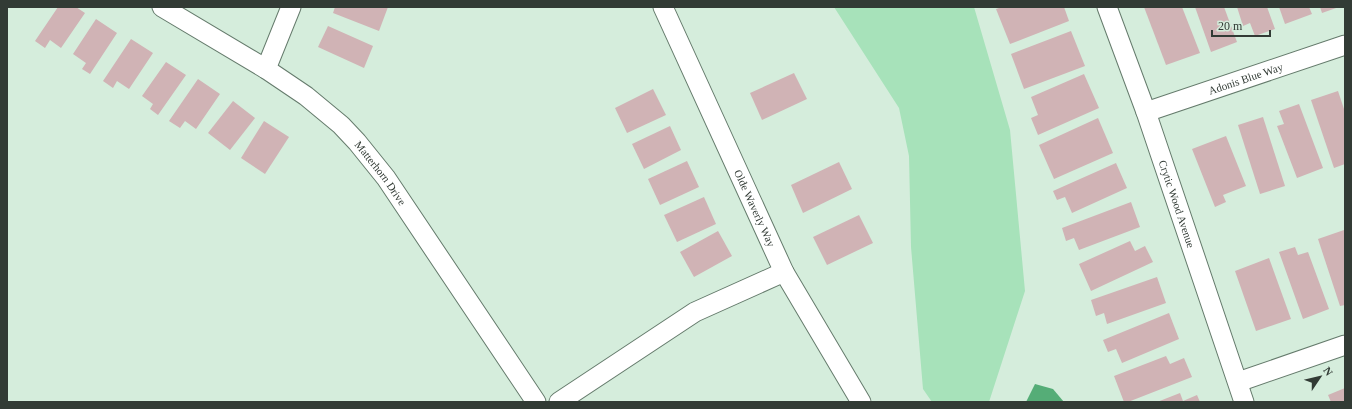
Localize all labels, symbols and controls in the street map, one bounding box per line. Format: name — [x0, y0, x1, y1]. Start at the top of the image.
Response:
scale bar — [1212, 12, 1270, 38]
text: 20 m — [1218, 19, 1243, 33]
street label: Adonis Blue Way — [1207, 60, 1285, 97]
street label: Matterhorn Drive — [352, 138, 408, 207]
street label: Crytic Wood Avenue — [1157, 159, 1197, 249]
street label: Olde Waverly Way — [732, 168, 778, 249]
north arrow — [1300, 357, 1340, 397]
text: N — [1321, 365, 1335, 378]

